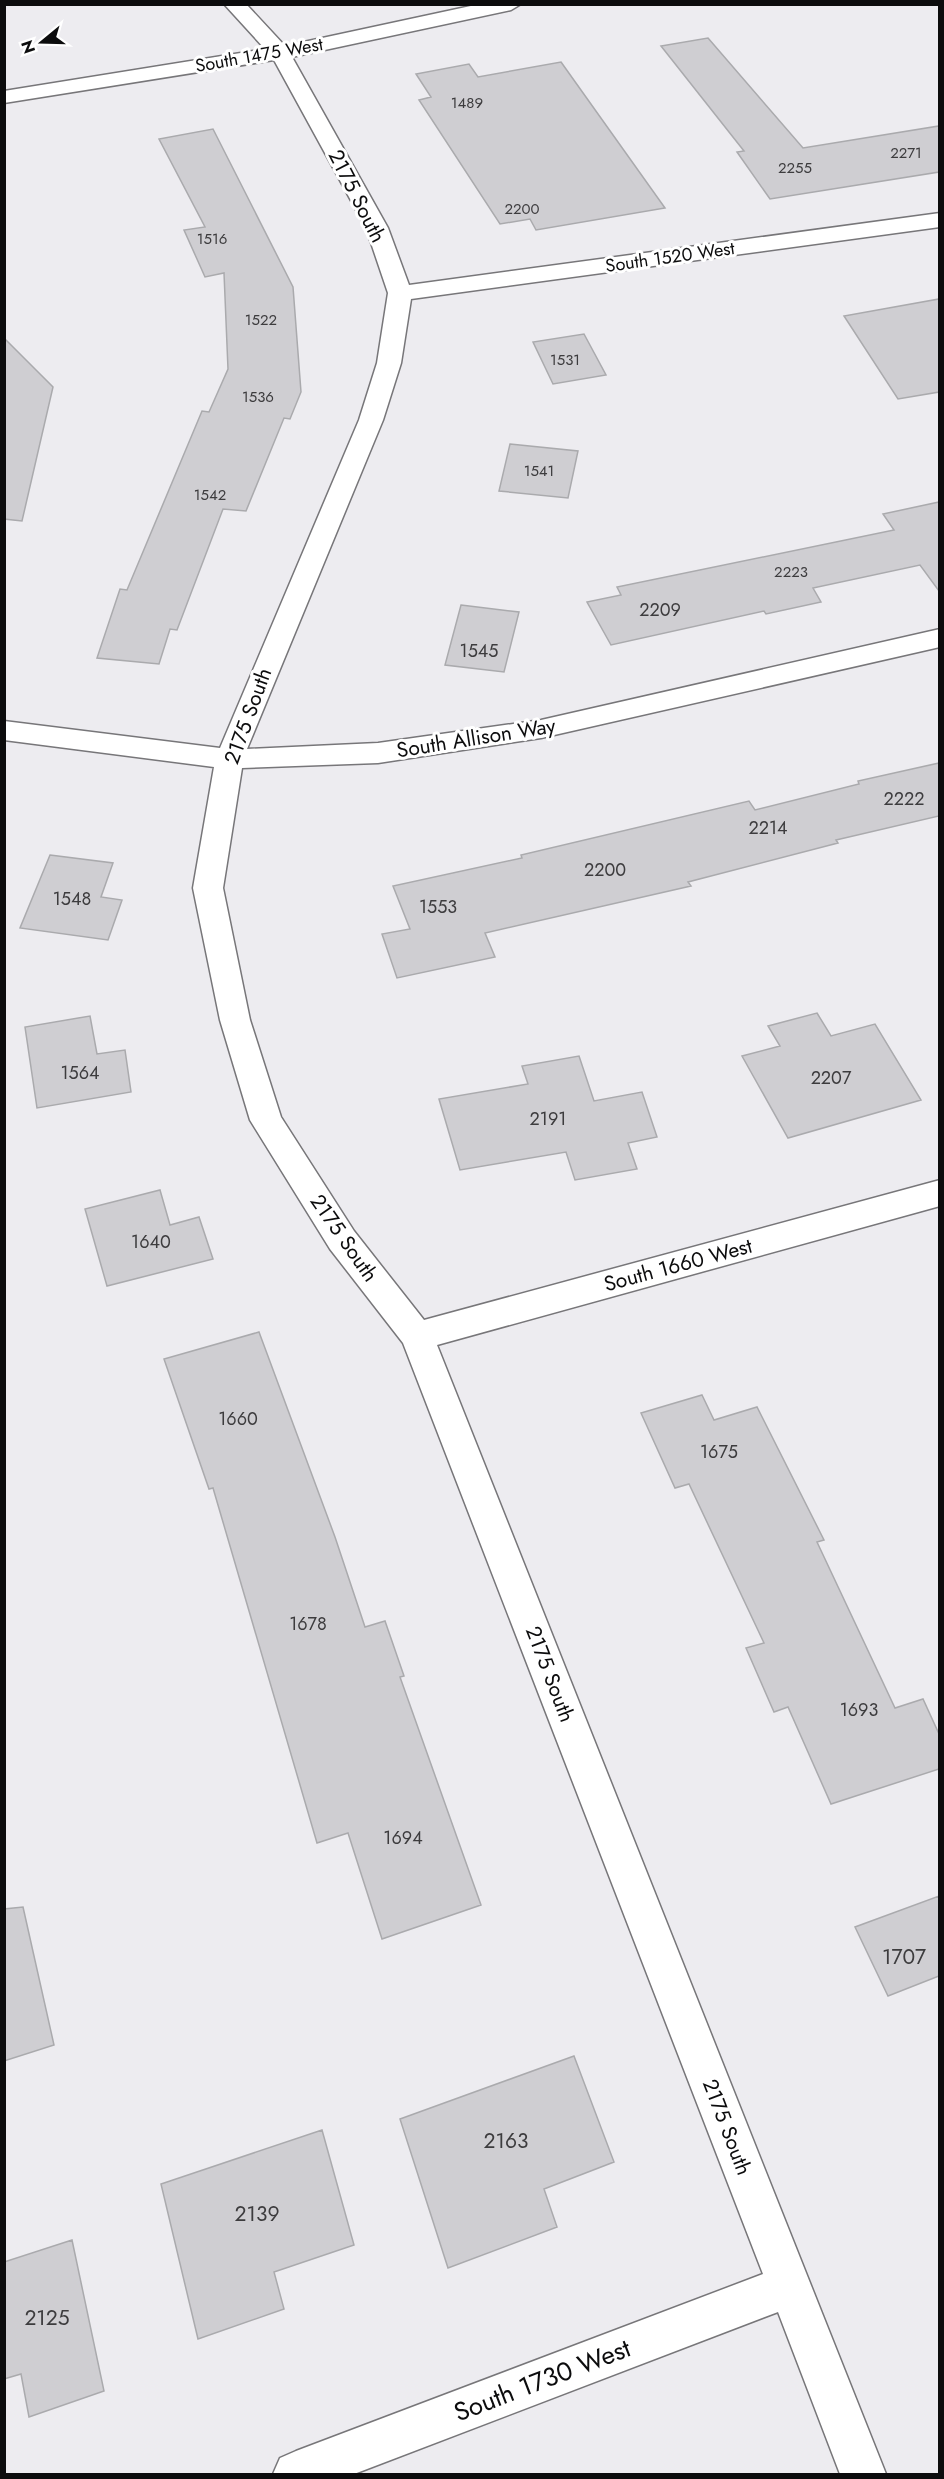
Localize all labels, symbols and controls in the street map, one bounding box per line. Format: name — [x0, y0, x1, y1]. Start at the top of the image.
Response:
north arrow — [12, 12, 72, 72]
street label: South 1475 West — [193, 31, 326, 79]
text: N — [15, 37, 41, 56]
house number: 1489 — [451, 92, 483, 114]
house number: 2271 — [890, 142, 922, 164]
street label: 2175 South — [321, 144, 393, 248]
house number: 2255 — [778, 157, 812, 179]
house number: 2200 — [504, 198, 540, 220]
house number: 1516 — [197, 228, 227, 250]
street label: South 1520 West — [604, 235, 737, 279]
house number: 1522 — [245, 309, 277, 331]
house number: 1531 — [550, 349, 580, 371]
house number: 1536 — [242, 386, 274, 408]
house number: 1541 — [524, 460, 554, 482]
house number: 1542 — [194, 484, 226, 506]
house number: 2223 — [774, 561, 808, 583]
house number: 2209 — [639, 597, 681, 623]
house number: 1545 — [460, 638, 498, 664]
street label: 2175 South — [217, 664, 279, 768]
street label: South Allison Way — [394, 711, 558, 765]
house number: 2222 — [884, 786, 924, 812]
house number: 2214 — [748, 815, 788, 841]
house number: 2200 — [584, 857, 626, 883]
house number: 1548 — [53, 886, 91, 912]
house number: 1553 — [419, 894, 457, 920]
house number: 1564 — [60, 1060, 100, 1086]
house number: 2207 — [811, 1065, 852, 1091]
house number: 2191 — [530, 1106, 566, 1132]
street label: 2175 South — [303, 1188, 385, 1288]
house number: 1640 — [131, 1229, 171, 1255]
street label: South 1660 West — [601, 1231, 755, 1299]
house number: 1660 — [218, 1406, 258, 1432]
house number: 1675 — [700, 1439, 738, 1465]
house number: 1678 — [289, 1611, 327, 1637]
street label: 2175 South — [518, 1622, 582, 1726]
house number: 1693 — [840, 1697, 878, 1723]
house number: 1694 — [383, 1825, 423, 1851]
house number: 1707 — [882, 1942, 926, 1972]
street label: 2175 South — [695, 2075, 759, 2179]
house number: 2163 — [484, 2126, 528, 2156]
house number: 2139 — [235, 2199, 279, 2229]
house number: 2125 — [24, 2303, 70, 2333]
street label: South 1730 West — [448, 2329, 637, 2431]

